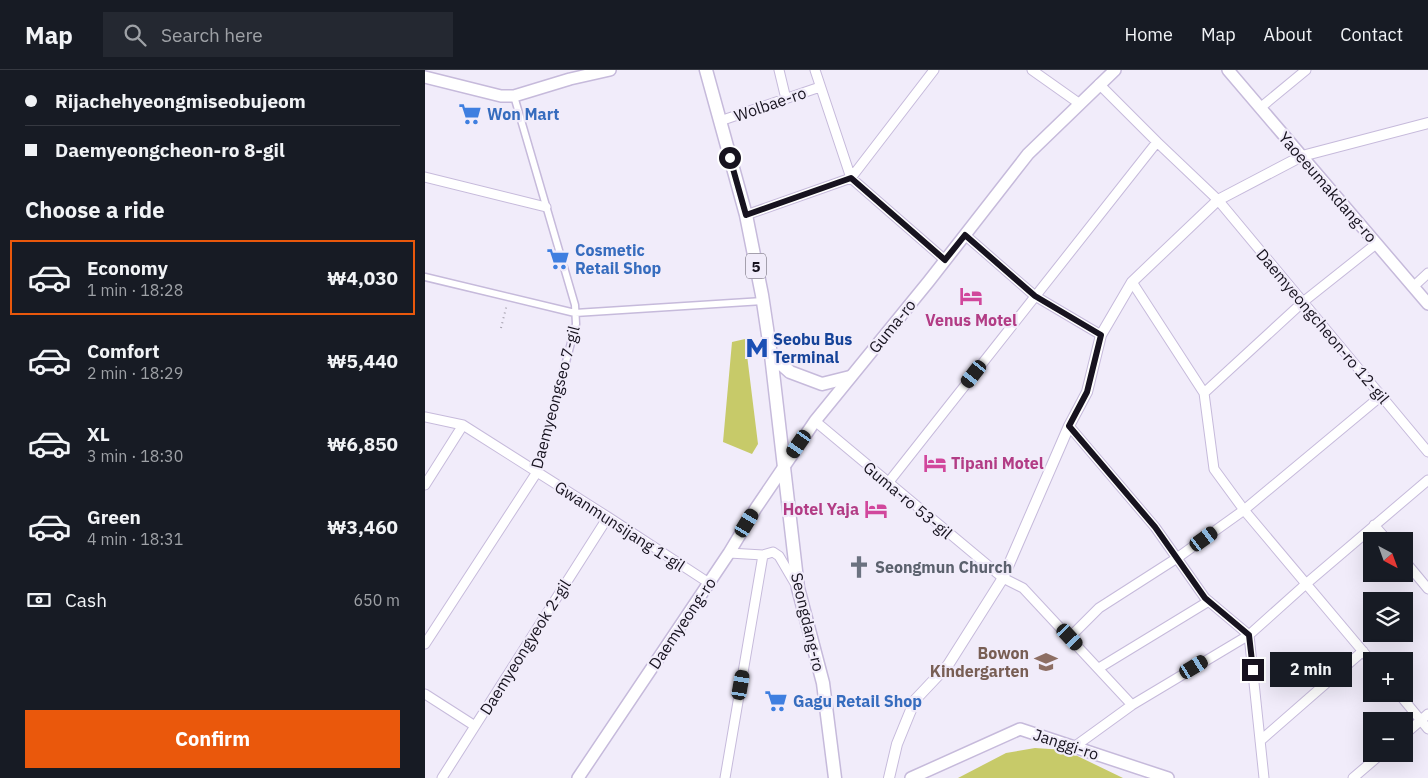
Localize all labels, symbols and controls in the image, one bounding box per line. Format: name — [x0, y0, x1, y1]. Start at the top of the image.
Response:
search box — [103, 12, 453, 57]
text: Map — [25, 19, 73, 51]
icon: search — [121, 21, 149, 49]
text: Search here — [161, 23, 263, 47]
text: Home — [1125, 23, 1173, 46]
text: Map — [1201, 23, 1236, 46]
text: About — [1264, 23, 1312, 46]
text: Contact — [1340, 23, 1403, 46]
street label: Wolbae-ro — [731, 82, 809, 126]
text: Rijachehyeongmiseobujeom — [55, 89, 306, 113]
supermarket icon: Won Mart — [457, 101, 483, 127]
place label: Won Mart — [487, 104, 559, 124]
street label: Yaoeeumakdang-ro — [1275, 128, 1382, 246]
text: Daemyeongcheon-ro 8-gil — [55, 138, 285, 162]
route start — [719, 147, 741, 169]
text: Choose a ride — [25, 195, 165, 224]
place label: Cosmetic Retail Shop — [575, 240, 662, 278]
street label: Daemyeongcheon-ro 12-gil — [1252, 244, 1394, 408]
supermarket icon: Cosmetic Retail Shop — [545, 246, 571, 272]
road number: 5 — [746, 254, 766, 278]
icon: car — [27, 255, 72, 300]
text: Economy — [87, 256, 168, 280]
text: ₩4,030 — [327, 266, 398, 290]
text: 1 min · 18:28 — [87, 280, 183, 300]
hotel icon: Venus Motel — [958, 283, 984, 309]
street label: Guma-ro — [864, 295, 920, 357]
place label: Venus Motel — [925, 310, 1017, 330]
street label: Daemyeongseo 7-gil — [526, 323, 584, 471]
place label: Seobu Bus Terminal — [773, 329, 852, 367]
metro station icon: Seobu Bus Terminal — [744, 335, 770, 361]
icon: car — [27, 338, 72, 383]
text: Comfort — [87, 339, 160, 363]
text: ₩5,440 — [327, 349, 398, 373]
car — [958, 358, 989, 390]
text: 2 min · 18:29 — [87, 363, 183, 383]
icon: car — [27, 421, 72, 466]
text: XL — [87, 422, 110, 446]
car — [784, 427, 813, 461]
text: ₩6,850 — [327, 432, 398, 456]
text: 3 min · 18:30 — [87, 446, 183, 466]
hotel icon: Tipani Motel — [922, 450, 948, 476]
place label: Tipani Motel — [951, 453, 1044, 473]
street label: Guma-ro 53-gil — [859, 457, 957, 543]
street label: Gwanmunsijang 1-gil — [551, 476, 689, 576]
hotel icon: Hotel Yaja — [863, 496, 889, 522]
place label: Hotel Yaja — [783, 499, 859, 519]
icon: car — [27, 504, 72, 549]
text: Green — [87, 505, 141, 529]
car — [732, 506, 761, 540]
text: ₩3,460 — [327, 515, 398, 539]
car — [1187, 524, 1220, 554]
text: 4 min · 18:31 — [87, 529, 183, 549]
north arrow — [1363, 532, 1413, 582]
map controls — [1363, 532, 1413, 762]
church icon: Seongmun Church — [846, 554, 872, 580]
place label: Seongmun Church — [875, 557, 1012, 577]
street label: Seongdang-ro — [787, 571, 829, 673]
street label: Daemyeong-ro — [644, 573, 720, 673]
street label: Daemyeongyeok 2-gil — [475, 576, 575, 718]
icon: cash — [25, 586, 53, 614]
text: Cash — [65, 588, 107, 612]
text: 650 m — [353, 590, 400, 610]
button: layers — [1363, 592, 1413, 642]
car — [1054, 621, 1085, 653]
place label: Bowon Kindergarten — [930, 643, 1029, 681]
school or university icon: Bowon Kindergarten — [1033, 649, 1059, 675]
callout: 2 min — [1271, 652, 1353, 688]
button: + — [1363, 652, 1413, 702]
car — [1177, 653, 1210, 681]
route end — [1242, 659, 1264, 681]
text: 2 min — [1290, 659, 1332, 679]
car — [731, 669, 750, 701]
supermarket icon: Gagu Retail Shop — [763, 688, 789, 714]
place label: Gagu Retail Shop — [793, 691, 922, 711]
button: Confirm — [25, 710, 400, 768]
button: − — [1363, 712, 1413, 762]
street label: Janggi-ro — [1031, 724, 1101, 764]

